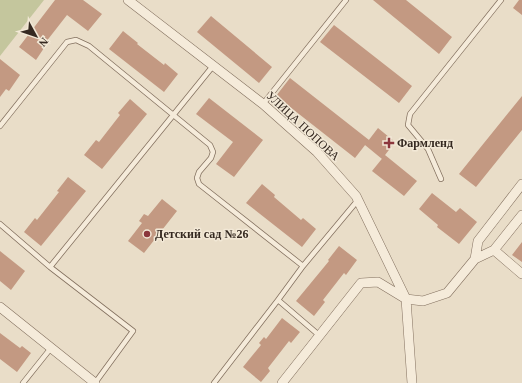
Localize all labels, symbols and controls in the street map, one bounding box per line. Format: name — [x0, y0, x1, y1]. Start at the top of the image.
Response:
north arrow — [16, 16, 56, 56]
text: N — [36, 36, 51, 49]
street label: УЛИЦА ПОПОВА — [264, 89, 343, 164]
place label: Фармленд — [397, 136, 453, 150]
marker: Фармленд — [384, 138, 394, 148]
place label: Детский сад №26 — [155, 227, 248, 241]
marker: Детский сад №26 — [142, 229, 152, 239]

